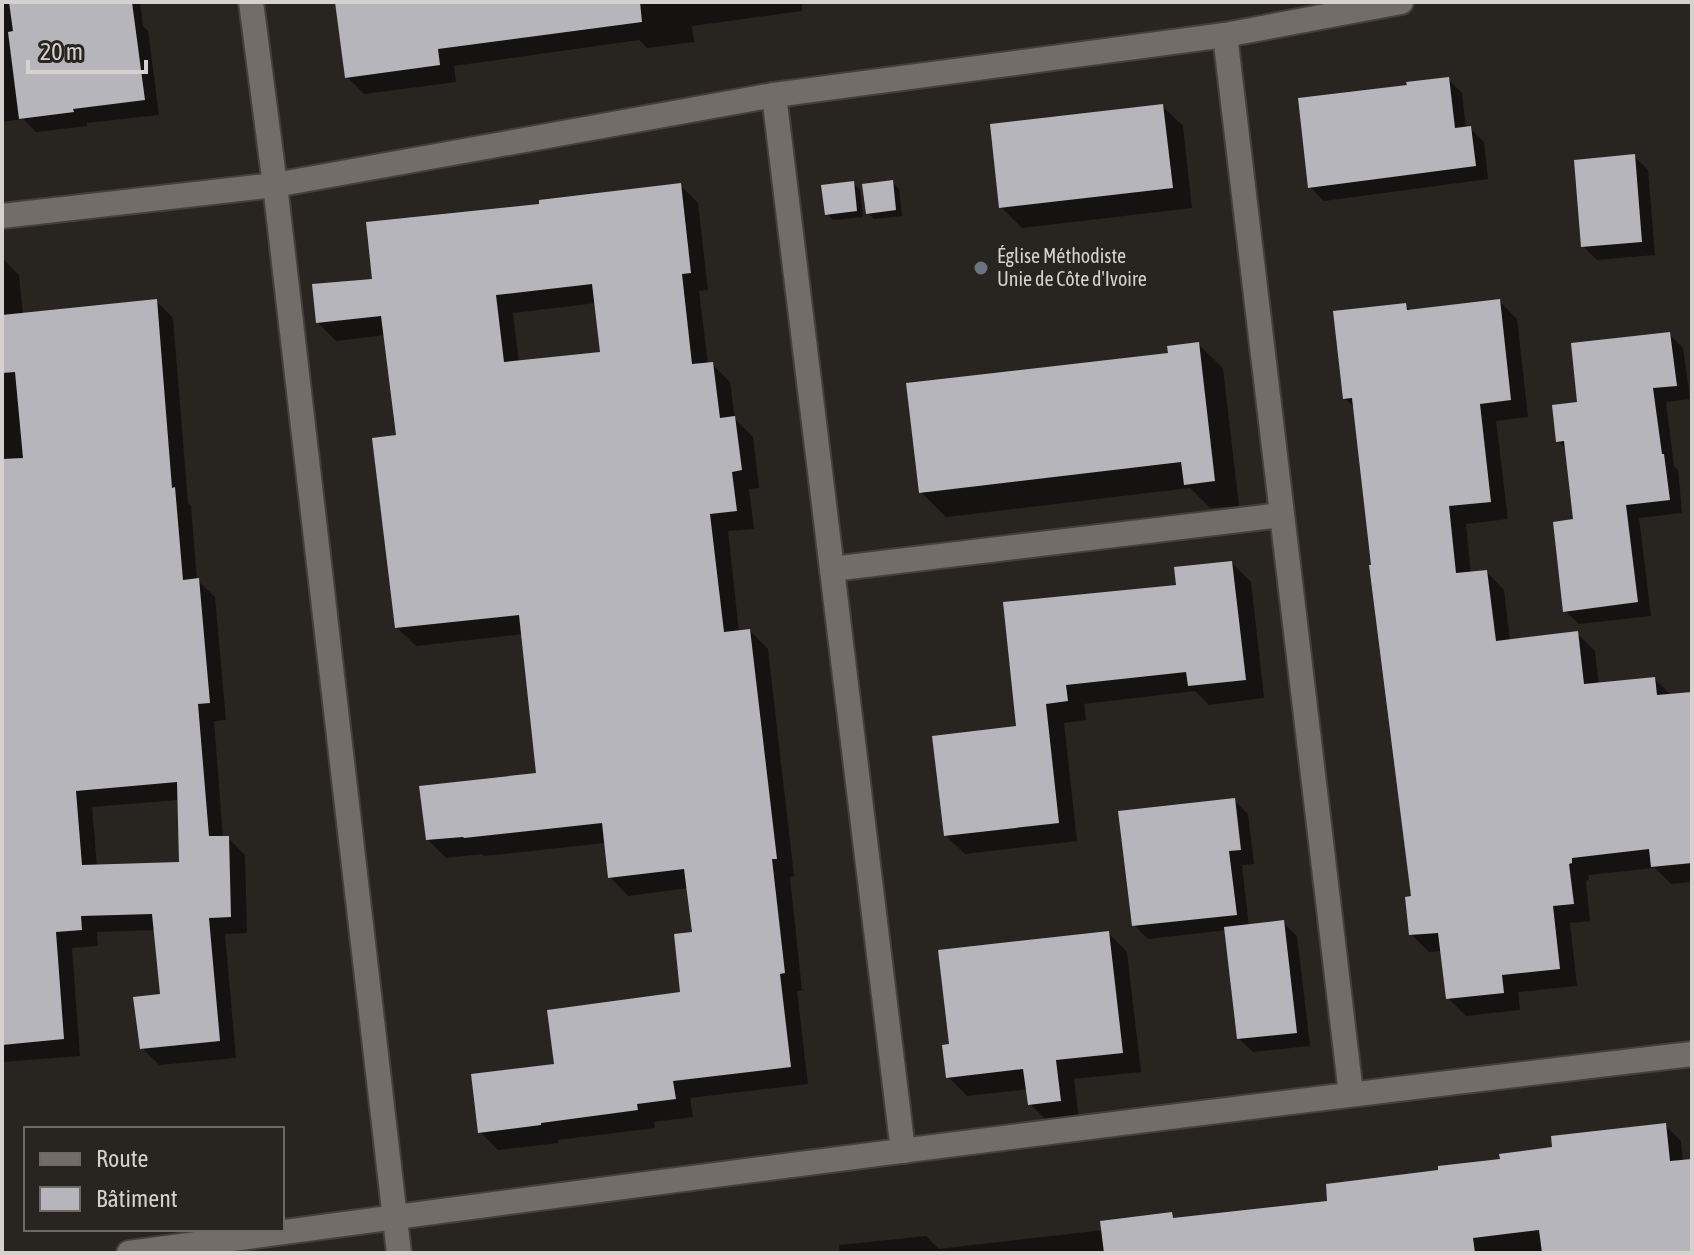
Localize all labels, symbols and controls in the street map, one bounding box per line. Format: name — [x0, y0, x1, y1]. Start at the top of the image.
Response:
scale bar — [28, 24, 146, 74]
text: 20 m — [40, 38, 83, 65]
place label: Église Méthodiste Unie de Côte d'Ivoire — [997, 244, 1147, 290]
marker: Église Méthodiste Unie de Côte d'Ivoire — [972, 259, 990, 277]
legend — [24, 1127, 284, 1231]
text: Route — [96, 1145, 148, 1172]
text: Bâtiment — [96, 1185, 178, 1212]

